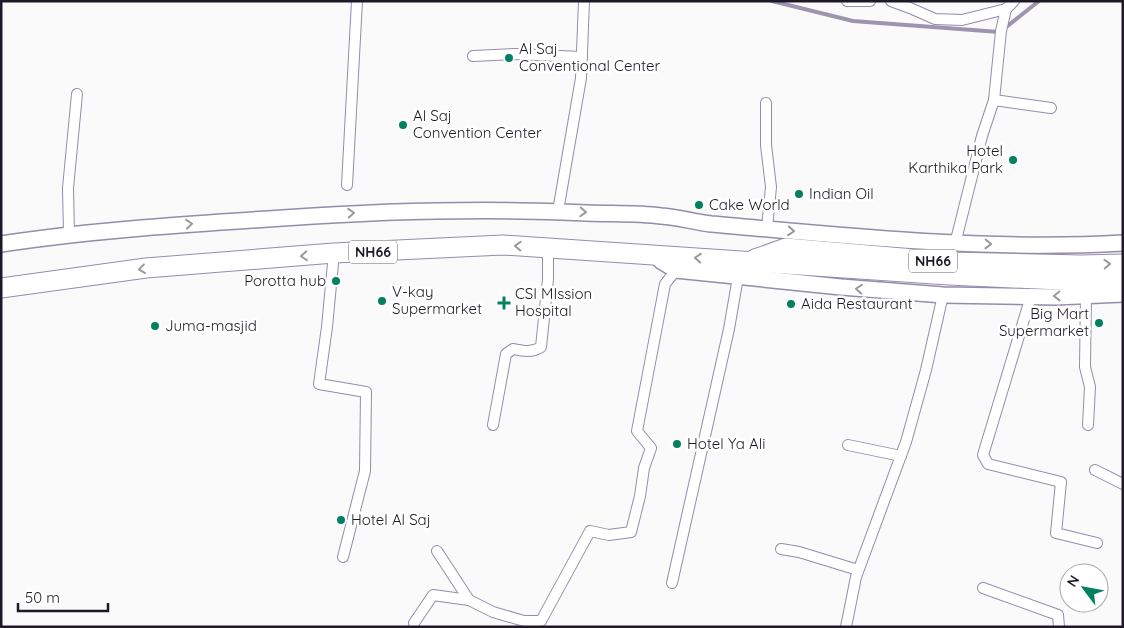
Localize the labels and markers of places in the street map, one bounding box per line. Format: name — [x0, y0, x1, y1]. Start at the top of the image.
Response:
place label: Al Saj Conventional Center — [519, 39, 661, 75]
marker: Al Saj Conventional Center — [503, 52, 515, 64]
place label: Al Saj Convention Center — [413, 106, 542, 142]
marker: Al Saj Convention Center — [397, 119, 409, 131]
place label: Hotel Karthika Park — [908, 141, 1003, 177]
marker: Hotel Karthika Park — [1007, 154, 1019, 166]
place label: Indian Oil — [809, 184, 874, 203]
marker: Indian Oil — [793, 188, 805, 200]
place label: Cake World — [709, 195, 790, 214]
marker: Cake World — [693, 199, 705, 211]
place label: Porotta hub — [244, 271, 326, 290]
marker: Porotta hub — [330, 275, 342, 287]
place label: V-kay Supermarket — [392, 282, 482, 318]
place label: CSI MIssion Hospital — [515, 284, 592, 320]
place label: Aida Restaurant — [801, 294, 913, 313]
marker: V-kay Supermarket — [376, 295, 388, 307]
marker: CSI MIssion Hospital — [497, 296, 511, 310]
marker: Aida Restaurant — [785, 298, 797, 310]
place label: Big Mart Supermarket — [999, 304, 1089, 340]
place label: Juma-masjid — [165, 316, 257, 335]
marker: Big Mart Supermarket — [1093, 317, 1105, 329]
marker: Juma-masjid — [149, 320, 161, 332]
place label: Hotel Ya Ali — [687, 434, 765, 453]
marker: Hotel Ya Ali — [671, 438, 683, 450]
place label: Hotel Al Saj — [351, 510, 431, 529]
marker: Hotel Al Saj — [335, 514, 347, 526]

